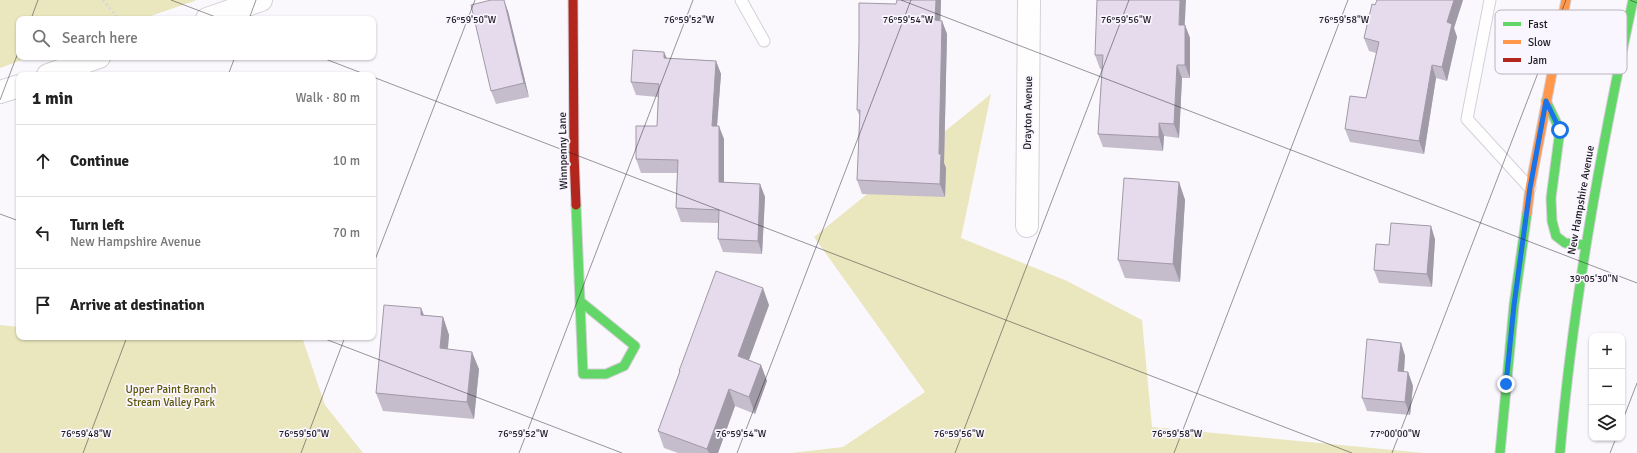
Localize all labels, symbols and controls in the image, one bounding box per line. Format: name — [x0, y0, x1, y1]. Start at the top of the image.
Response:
legend — [1495, 10, 1627, 74]
text: 76°59'50"W — [446, 14, 497, 26]
text: 76°59'52"W — [664, 14, 715, 26]
text: 76°59'54"W — [883, 14, 934, 26]
text: 76°59'56"W — [1101, 14, 1152, 26]
text: 76°59'58"W — [1319, 14, 1370, 26]
search box — [16, 16, 376, 60]
text: Fast — [1528, 18, 1548, 31]
icon: search — [30, 27, 52, 49]
text: Search here — [62, 29, 138, 47]
text: Slow — [1528, 36, 1551, 49]
text: Jam — [1528, 54, 1547, 67]
street label: Drayton Avenue — [1021, 76, 1035, 150]
text: 1 min — [32, 88, 73, 109]
text: Walk · 80 m — [296, 90, 360, 106]
street label: Winnpenny Lane — [556, 112, 570, 190]
route start — [1551, 121, 1569, 139]
street label: New Hampshire Avenue — [1565, 144, 1597, 256]
icon: ahead — [32, 150, 54, 172]
text: Continue — [70, 152, 129, 170]
text: 10 m — [333, 153, 360, 169]
text: Turn left — [70, 216, 124, 234]
icon: left — [32, 222, 54, 244]
text: 70 m — [333, 225, 360, 241]
text: New Hampshire Avenue — [70, 234, 201, 250]
text: 39°05'30"N — [1570, 273, 1618, 285]
icon: arrive — [32, 294, 54, 316]
text: Arrive at destination — [70, 296, 205, 314]
map controls — [1589, 333, 1625, 441]
button: + — [1589, 333, 1625, 369]
button: − — [1589, 369, 1625, 405]
route end — [1497, 375, 1515, 393]
park label: Upper Paint Branch Stream Valley Park — [125, 383, 217, 409]
button: layers — [1589, 405, 1625, 441]
text: 76°59'48"W — [61, 428, 112, 440]
text: 76°59'50"W — [279, 428, 330, 440]
text: 76°59'52"W — [498, 428, 549, 440]
text: 76°59'54"W — [716, 428, 767, 440]
text: 76°59'56"W — [934, 428, 985, 440]
text: 76°59'58"W — [1152, 428, 1203, 440]
text: 77°00'00"W — [1370, 428, 1421, 440]

